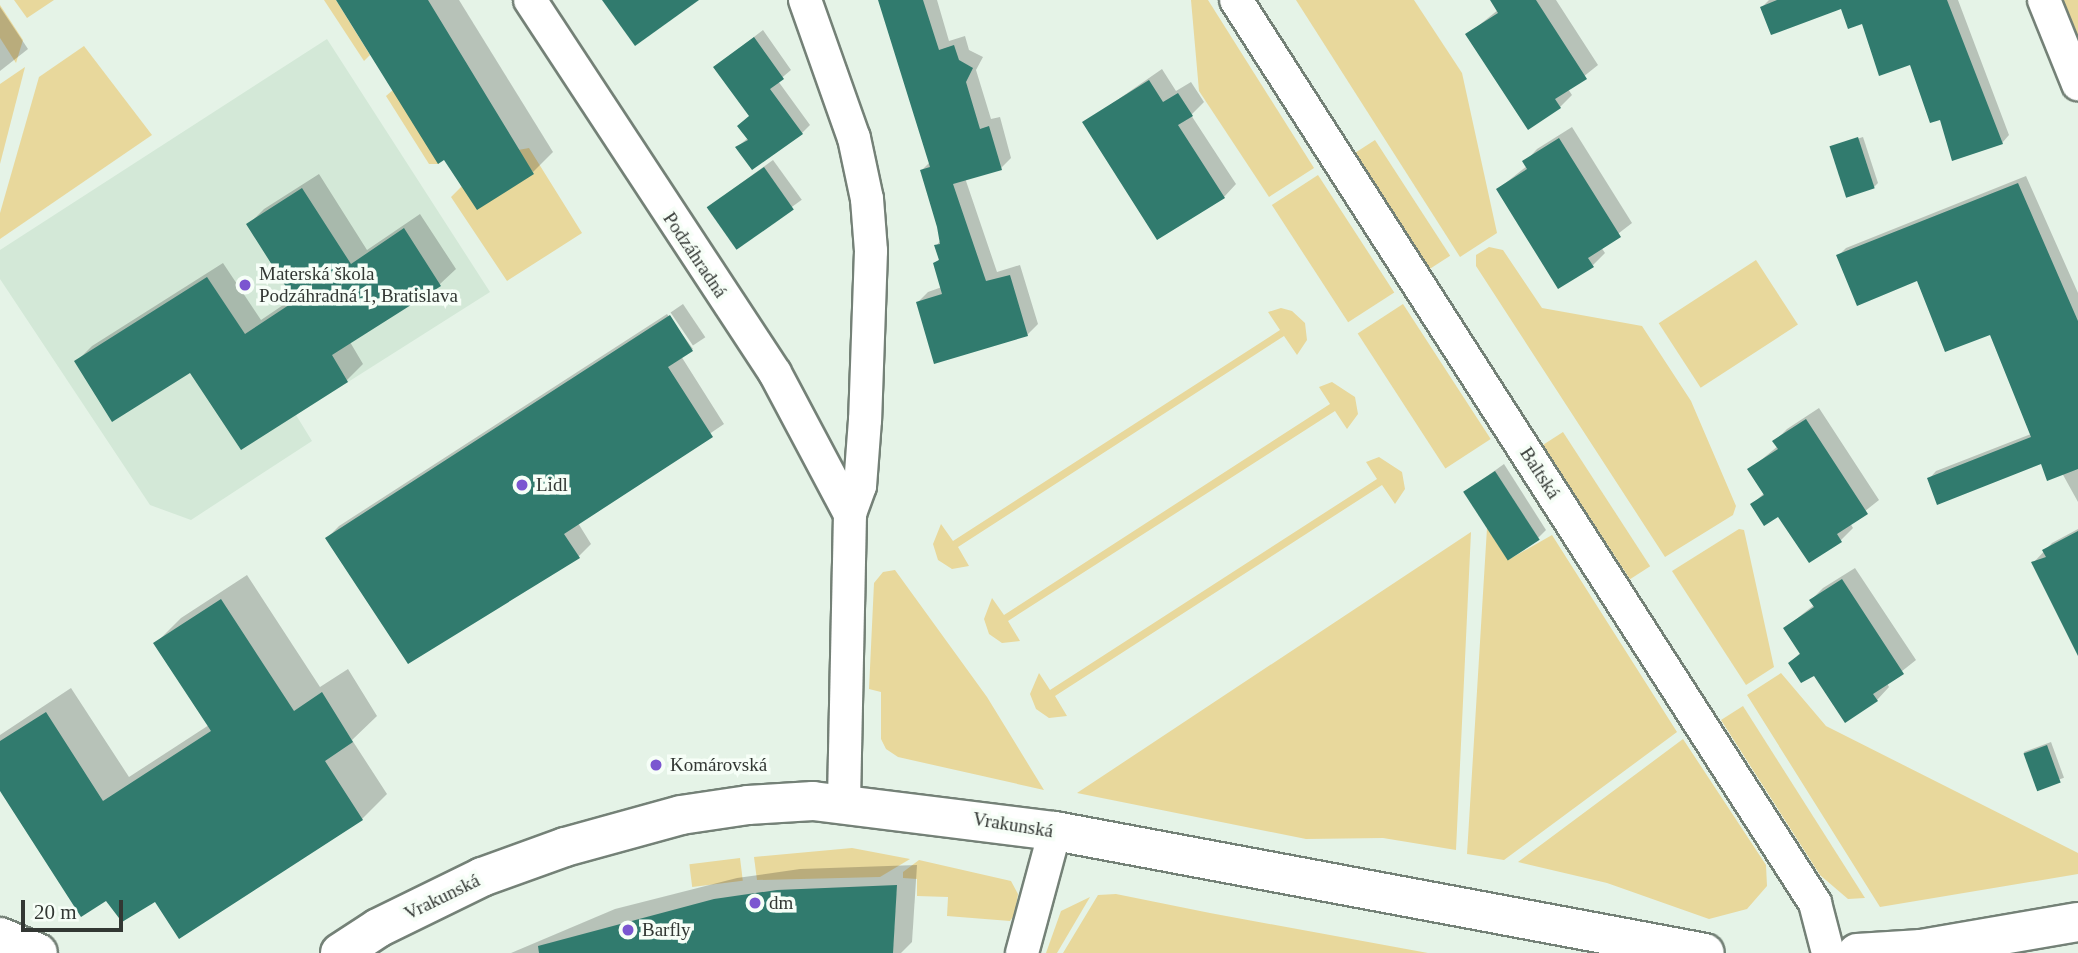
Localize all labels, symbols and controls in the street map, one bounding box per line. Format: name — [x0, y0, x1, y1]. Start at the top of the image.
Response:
street label: Podzáhradná — [658, 208, 732, 302]
place label: Materská škola Podzáhradná 1, Bratislava — [259, 263, 458, 307]
marker: Materská škola Podzáhradná 1, Bratislava — [237, 277, 253, 293]
street label: Baltská — [1515, 443, 1565, 503]
place label: Lidl — [536, 474, 568, 496]
marker: Lidl — [514, 477, 530, 493]
place label: Komárovská — [670, 754, 767, 776]
marker: Komárovská — [648, 757, 664, 773]
street label: Vrakunská — [971, 807, 1055, 843]
street label: Vrakunská — [401, 869, 483, 925]
scale bar — [24, 886, 126, 930]
place label: dm — [769, 892, 793, 914]
marker: dm — [747, 895, 763, 911]
text: 20 m — [34, 900, 77, 924]
place label: Barfly — [642, 919, 691, 941]
marker: Barfly — [620, 922, 636, 938]

